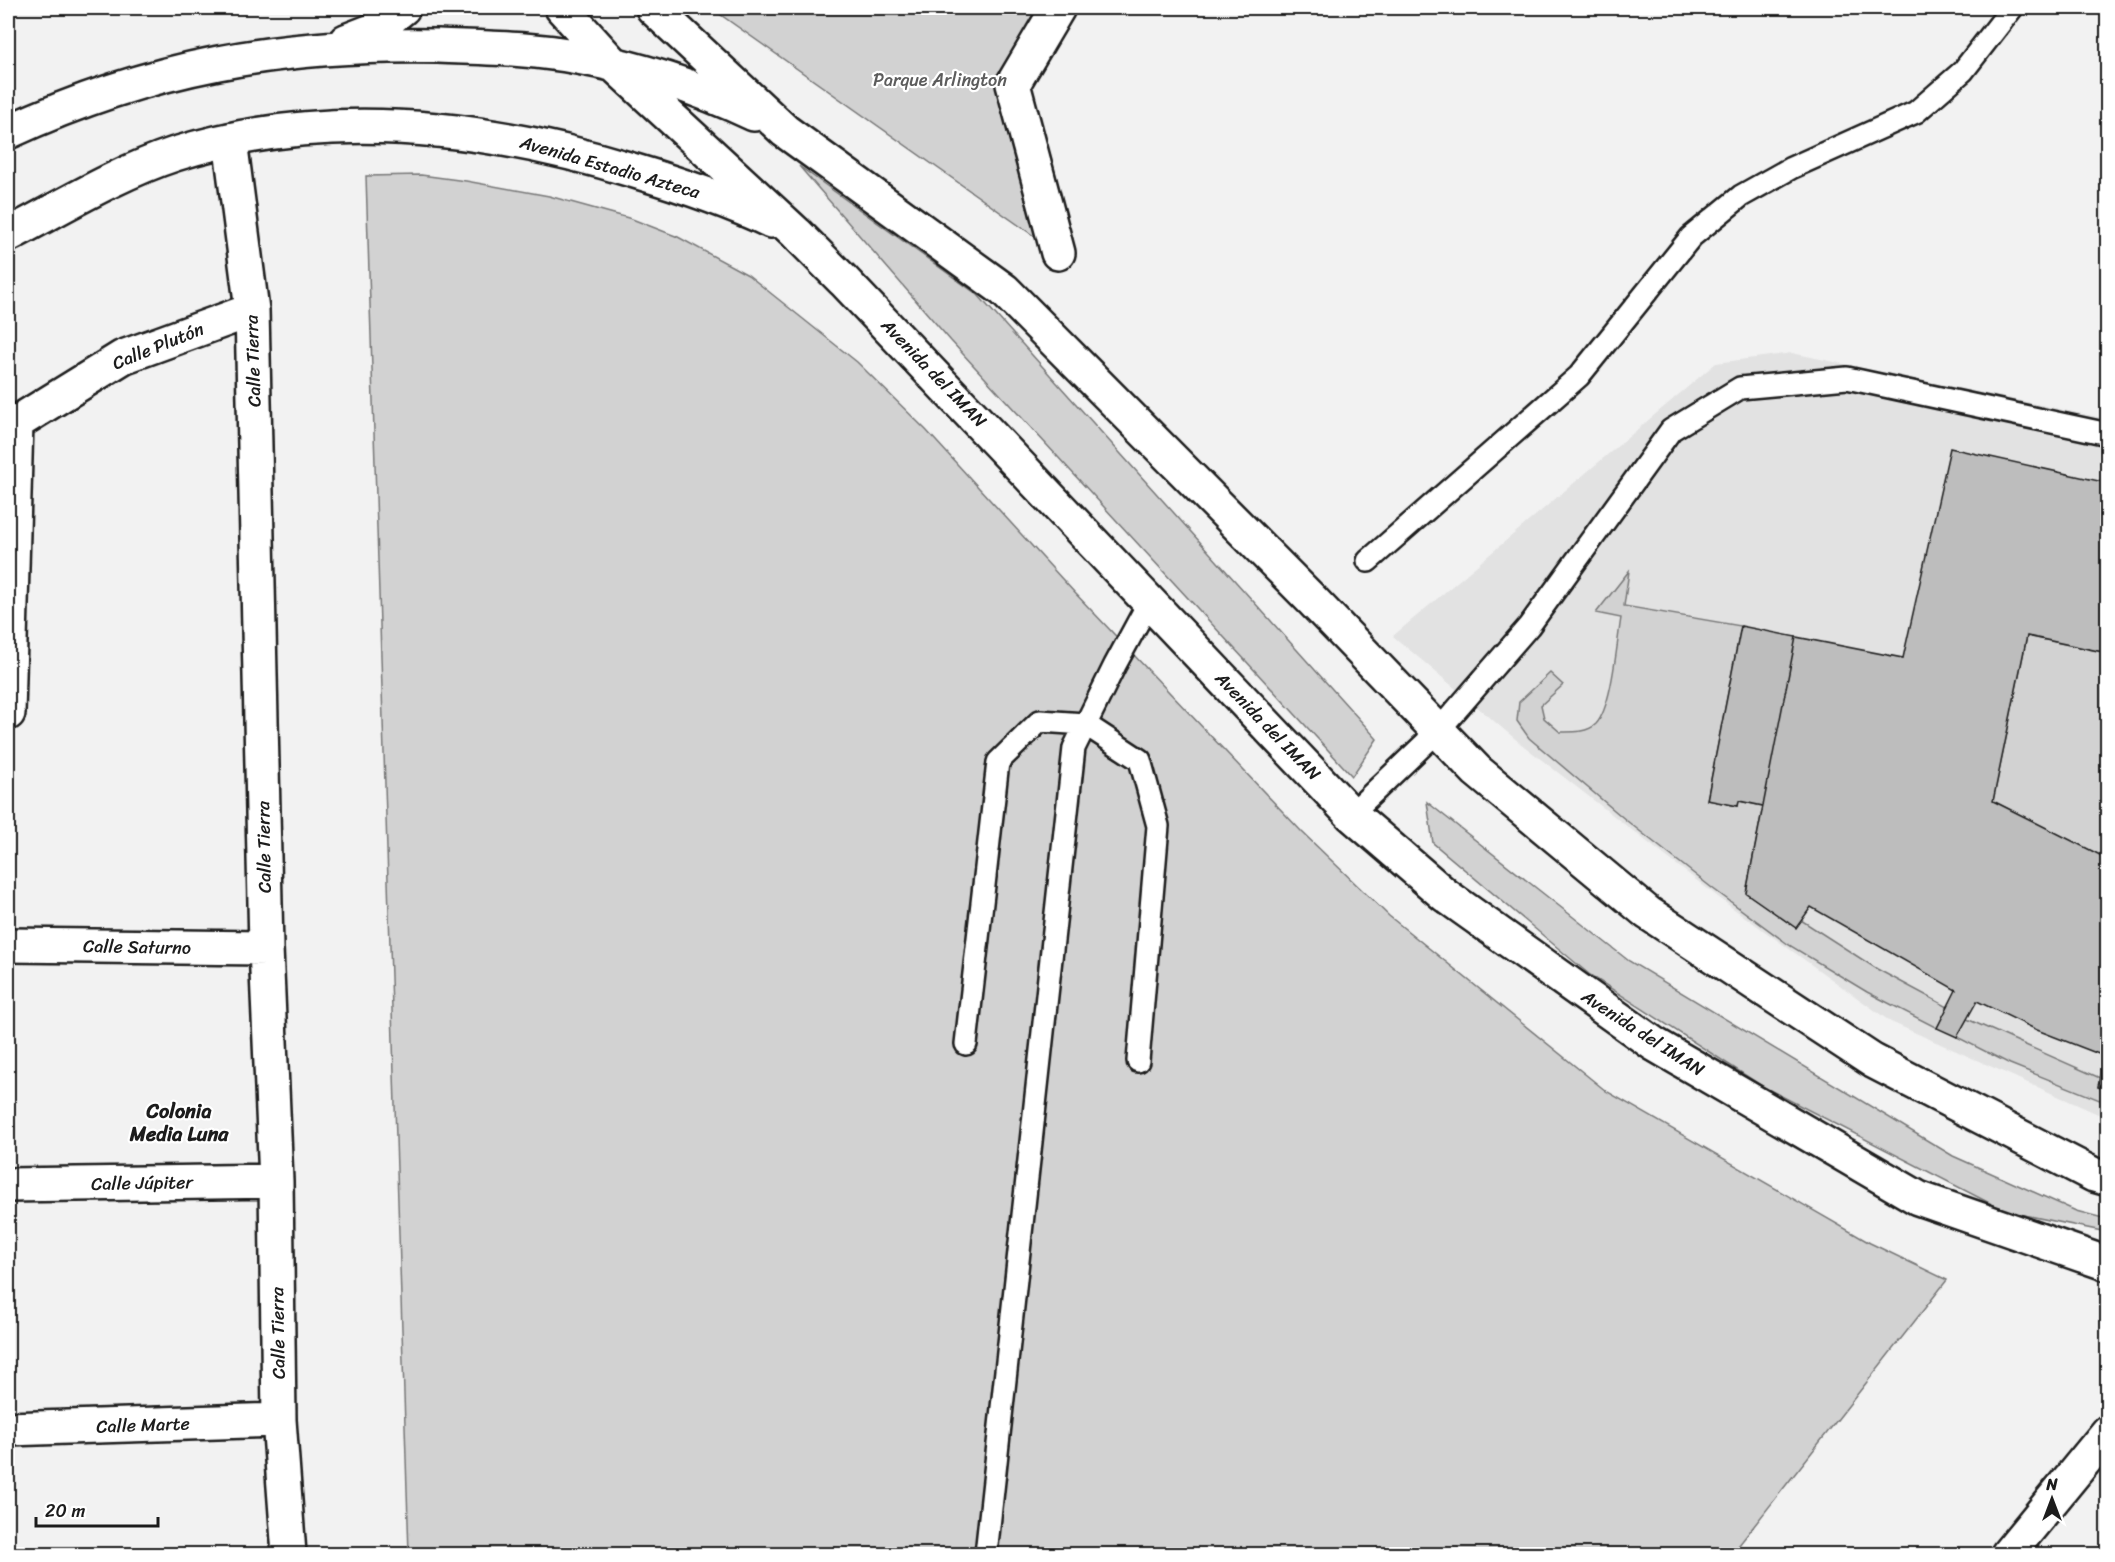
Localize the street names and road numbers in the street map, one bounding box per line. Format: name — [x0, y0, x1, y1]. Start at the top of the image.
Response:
street label: Avenida Estadio Azteca — [515, 126, 705, 208]
street label: Avenida del IMAN — [872, 310, 995, 435]
street label: Calle Plutón — [107, 313, 209, 379]
street label: Calle Tierra — [235, 313, 271, 408]
street label: Avenida del IMAN — [1206, 663, 1329, 788]
street label: Calle Tierra — [247, 800, 281, 893]
street label: Calle Saturno — [83, 930, 191, 964]
street label: Avenida del IMAN — [1574, 980, 1712, 1085]
street label: Calle Júpiter — [91, 1166, 195, 1200]
street label: Calle Tierra — [261, 1286, 295, 1379]
street label: Calle Marte — [96, 1407, 190, 1443]

